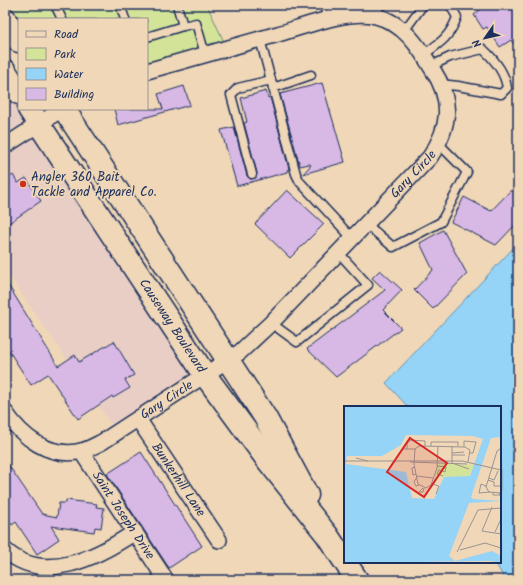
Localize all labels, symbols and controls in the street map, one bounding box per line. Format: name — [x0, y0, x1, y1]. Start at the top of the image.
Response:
legend — [18, 18, 148, 110]
north arrow — [465, 18, 505, 58]
text: Road — [54, 25, 79, 44]
text: N — [468, 35, 487, 51]
text: Park — [54, 45, 76, 64]
text: Water — [54, 65, 84, 84]
text: Building — [54, 85, 94, 104]
street label: Gary Circle — [385, 146, 442, 203]
place label: Angler 360 Bait Tackle and Apparel Co. — [31, 167, 157, 203]
marker: Angler 360 Bait Tackle and Apparel Co. — [18, 179, 28, 189]
street label: Causeway Boulevard — [133, 274, 212, 378]
street label: Gary Circle — [136, 375, 197, 425]
inset map — [344, 406, 501, 563]
street label: Bunkerhill Lane — [146, 438, 211, 521]
street label: Saint Joseph Drive — [86, 467, 160, 564]

